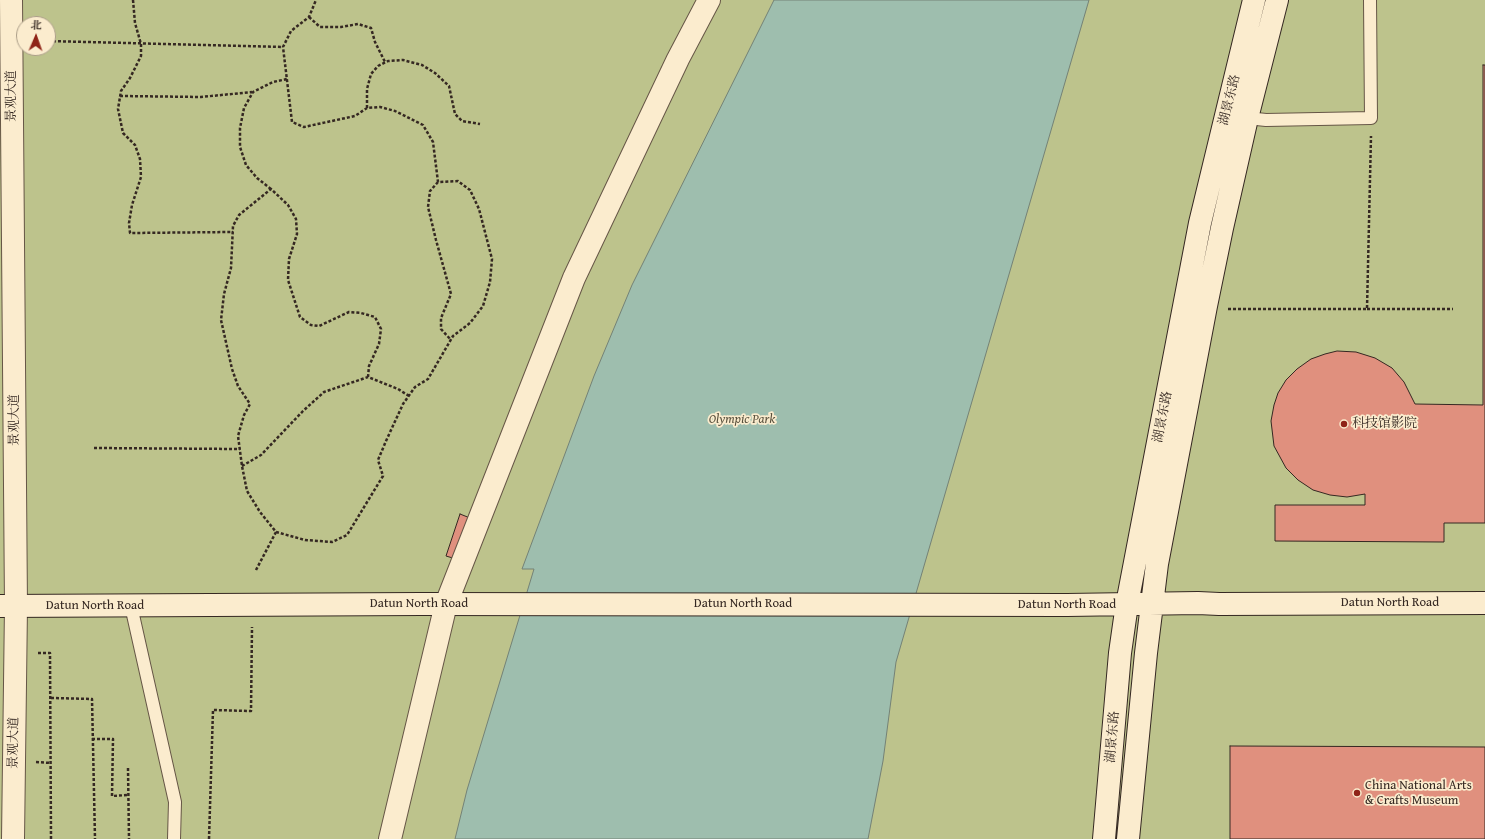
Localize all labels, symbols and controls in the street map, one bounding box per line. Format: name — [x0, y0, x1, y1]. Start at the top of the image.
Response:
north arrow — [16, 16, 56, 56]
text: 北 — [31, 17, 42, 33]
street label: 景观大道 — [4, 70, 20, 122]
street label: 湖景东路 — [1216, 73, 1244, 127]
street label: 湖景东路 — [1150, 390, 1176, 444]
street label: 景观大道 — [7, 394, 23, 446]
park label: Olympic Park — [709, 412, 775, 428]
place label: 科技馆影院 — [1352, 416, 1417, 432]
marker: 科技馆影院 — [1339, 419, 1349, 429]
street label: Datun North Road — [1341, 595, 1439, 611]
street label: Datun North Road — [370, 596, 468, 612]
street label: Datun North Road — [694, 596, 792, 612]
street label: Datun North Road — [1018, 597, 1116, 613]
street label: Datun North Road — [46, 598, 144, 614]
street label: 湖景东路 — [1103, 710, 1123, 764]
street label: 景观大道 — [6, 717, 22, 769]
place label: China National Arts & Crafts Museum — [1365, 778, 1472, 809]
marker: China National Arts & Crafts Museum — [1352, 788, 1362, 798]

